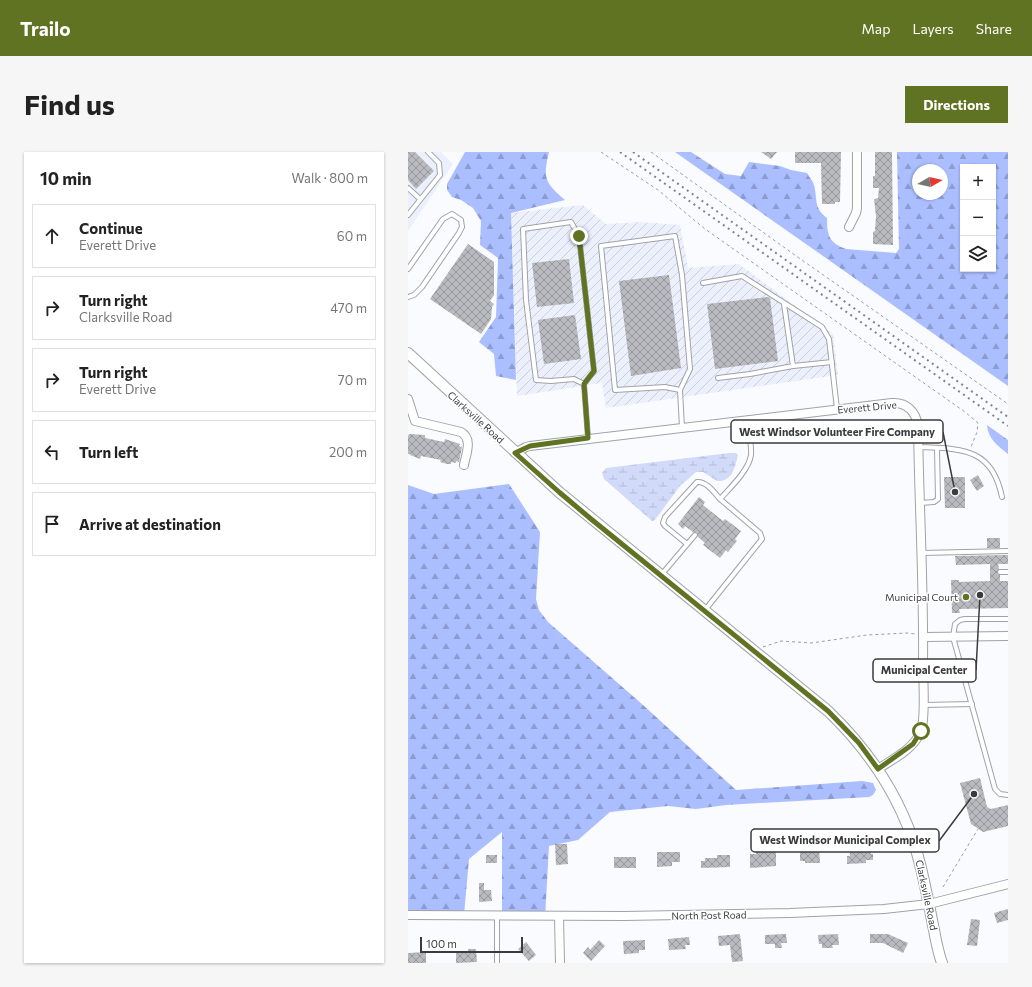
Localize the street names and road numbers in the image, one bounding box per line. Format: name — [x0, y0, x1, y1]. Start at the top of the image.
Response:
street label: Clarksville Road — [445, 389, 507, 446]
street label: Everett Drive — [837, 398, 897, 416]
street label: Clarksville Road — [914, 859, 940, 932]
street label: North Post Road — [671, 908, 747, 922]

